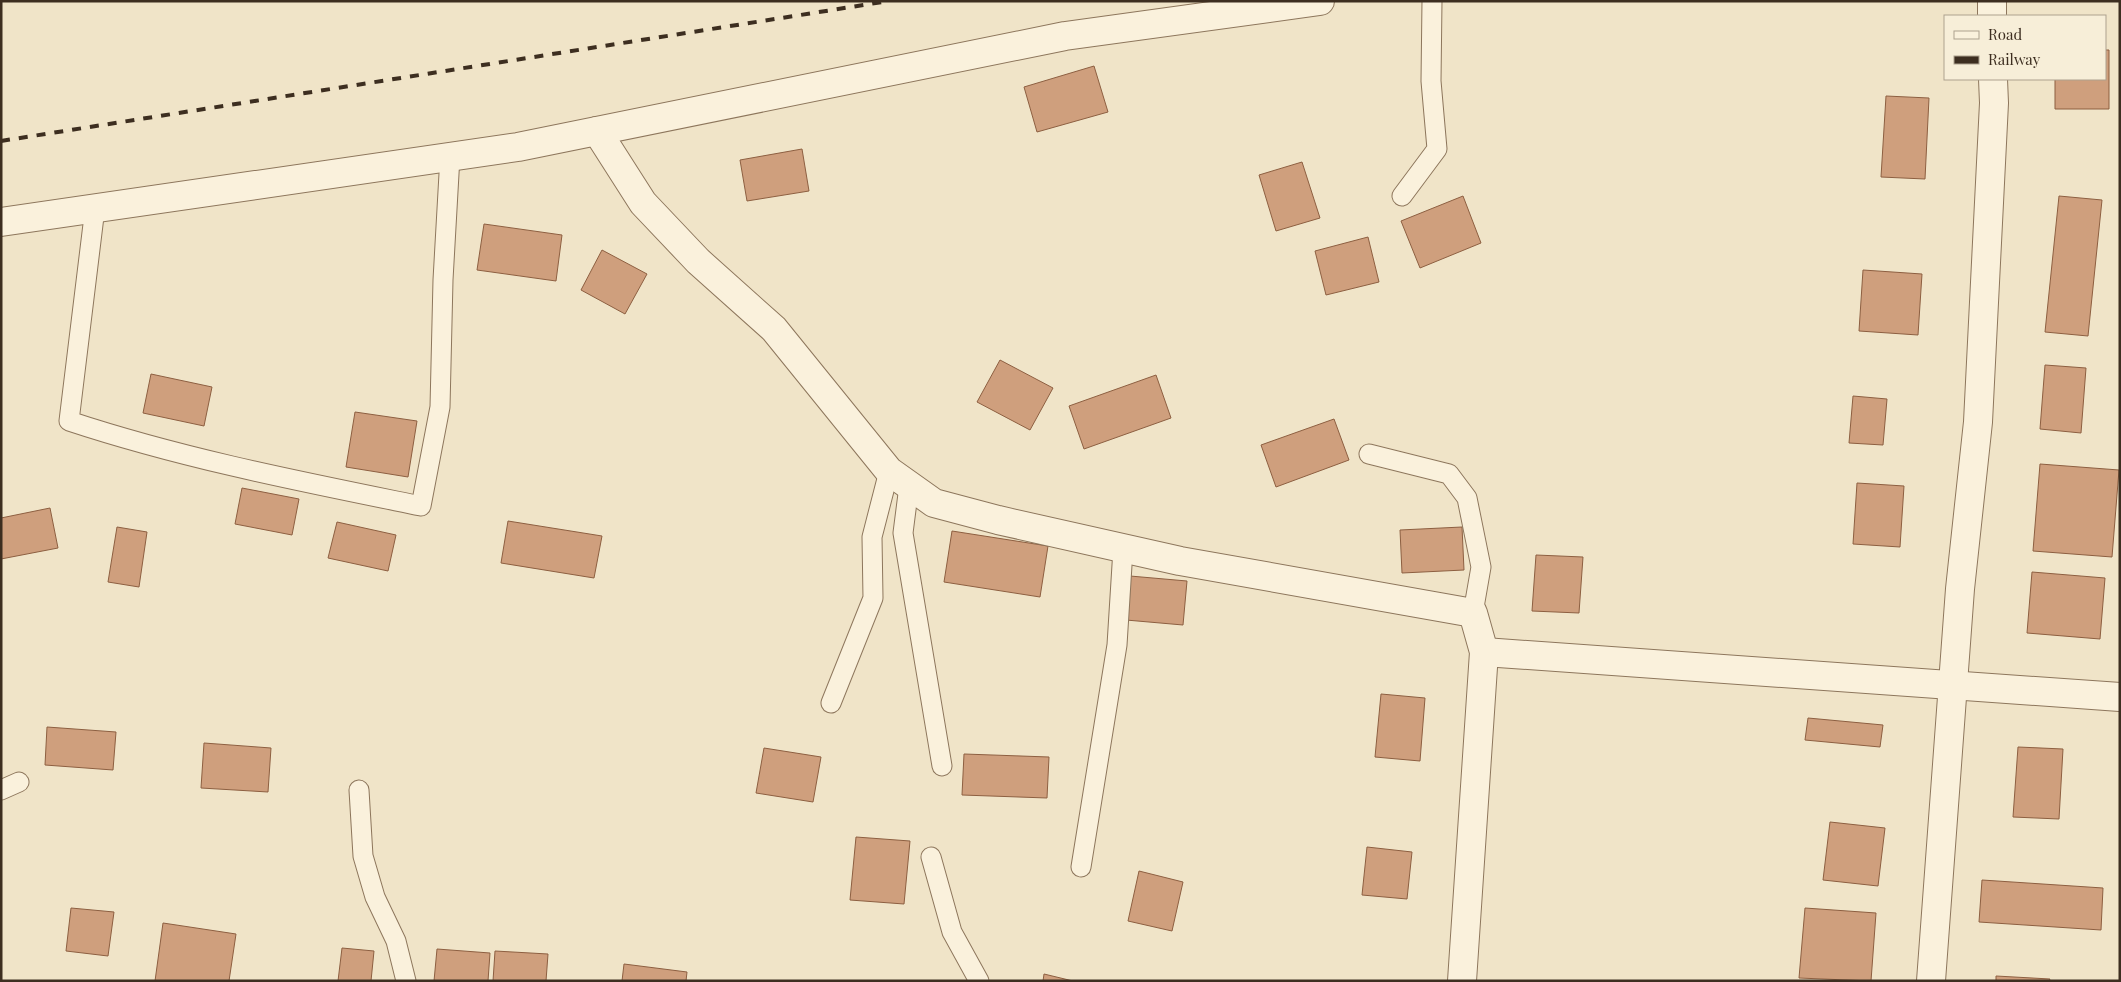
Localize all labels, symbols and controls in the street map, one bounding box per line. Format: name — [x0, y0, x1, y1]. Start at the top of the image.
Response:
legend — [1944, 15, 2106, 80]
text: Road — [1988, 24, 2022, 44]
text: Railway — [1988, 49, 2041, 69]

